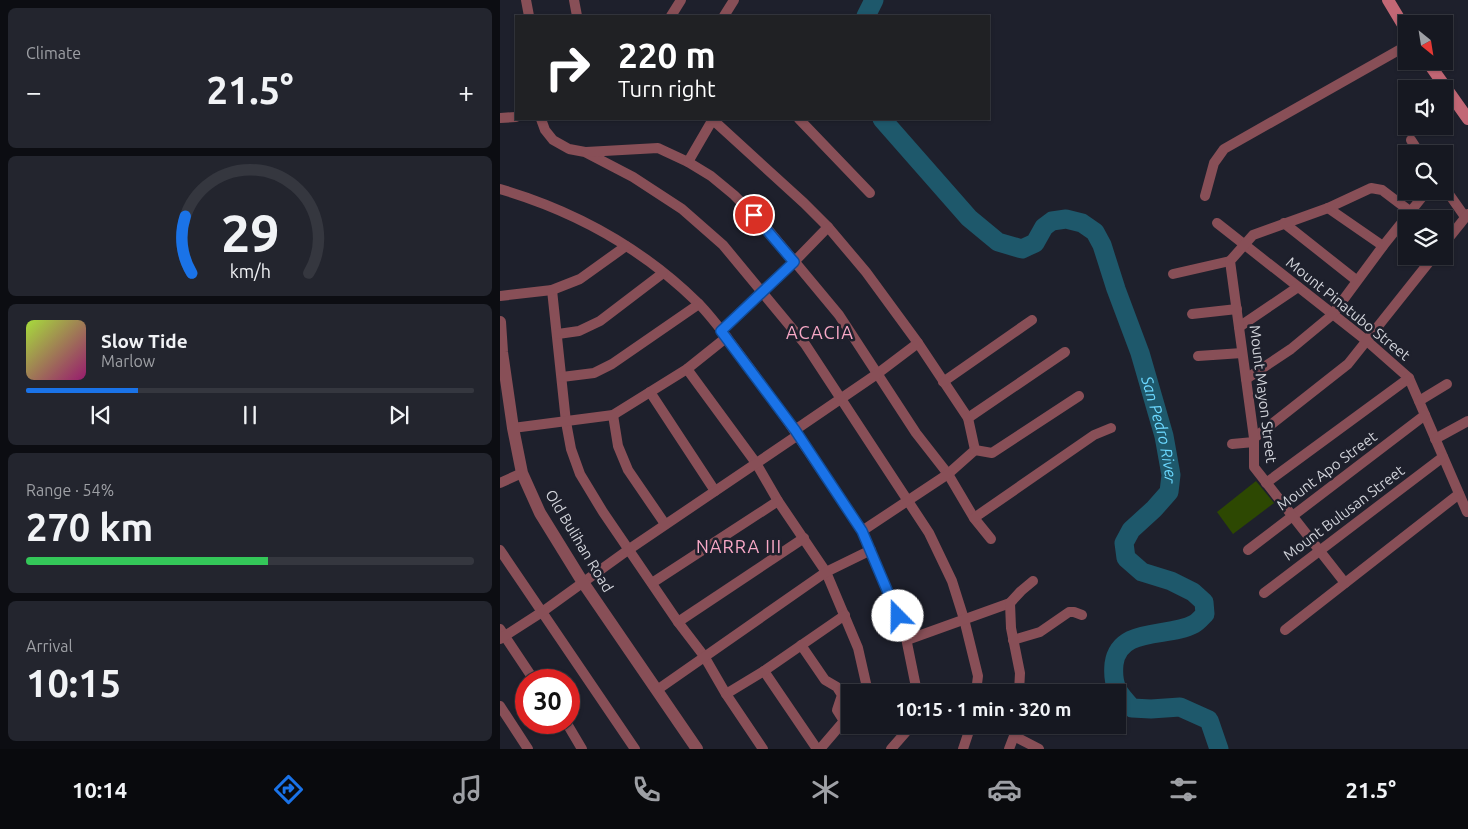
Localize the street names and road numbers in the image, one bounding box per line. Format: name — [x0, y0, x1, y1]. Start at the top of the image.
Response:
street label: Mount Pinatubo Street — [1283, 253, 1414, 364]
street label: Mount Mayon Street — [1247, 324, 1280, 464]
street label: Mount Apo Street — [1273, 427, 1380, 514]
street label: Mount Bulusan Street — [1280, 462, 1408, 564]
street label: Old Bulihan Road — [542, 487, 617, 595]

